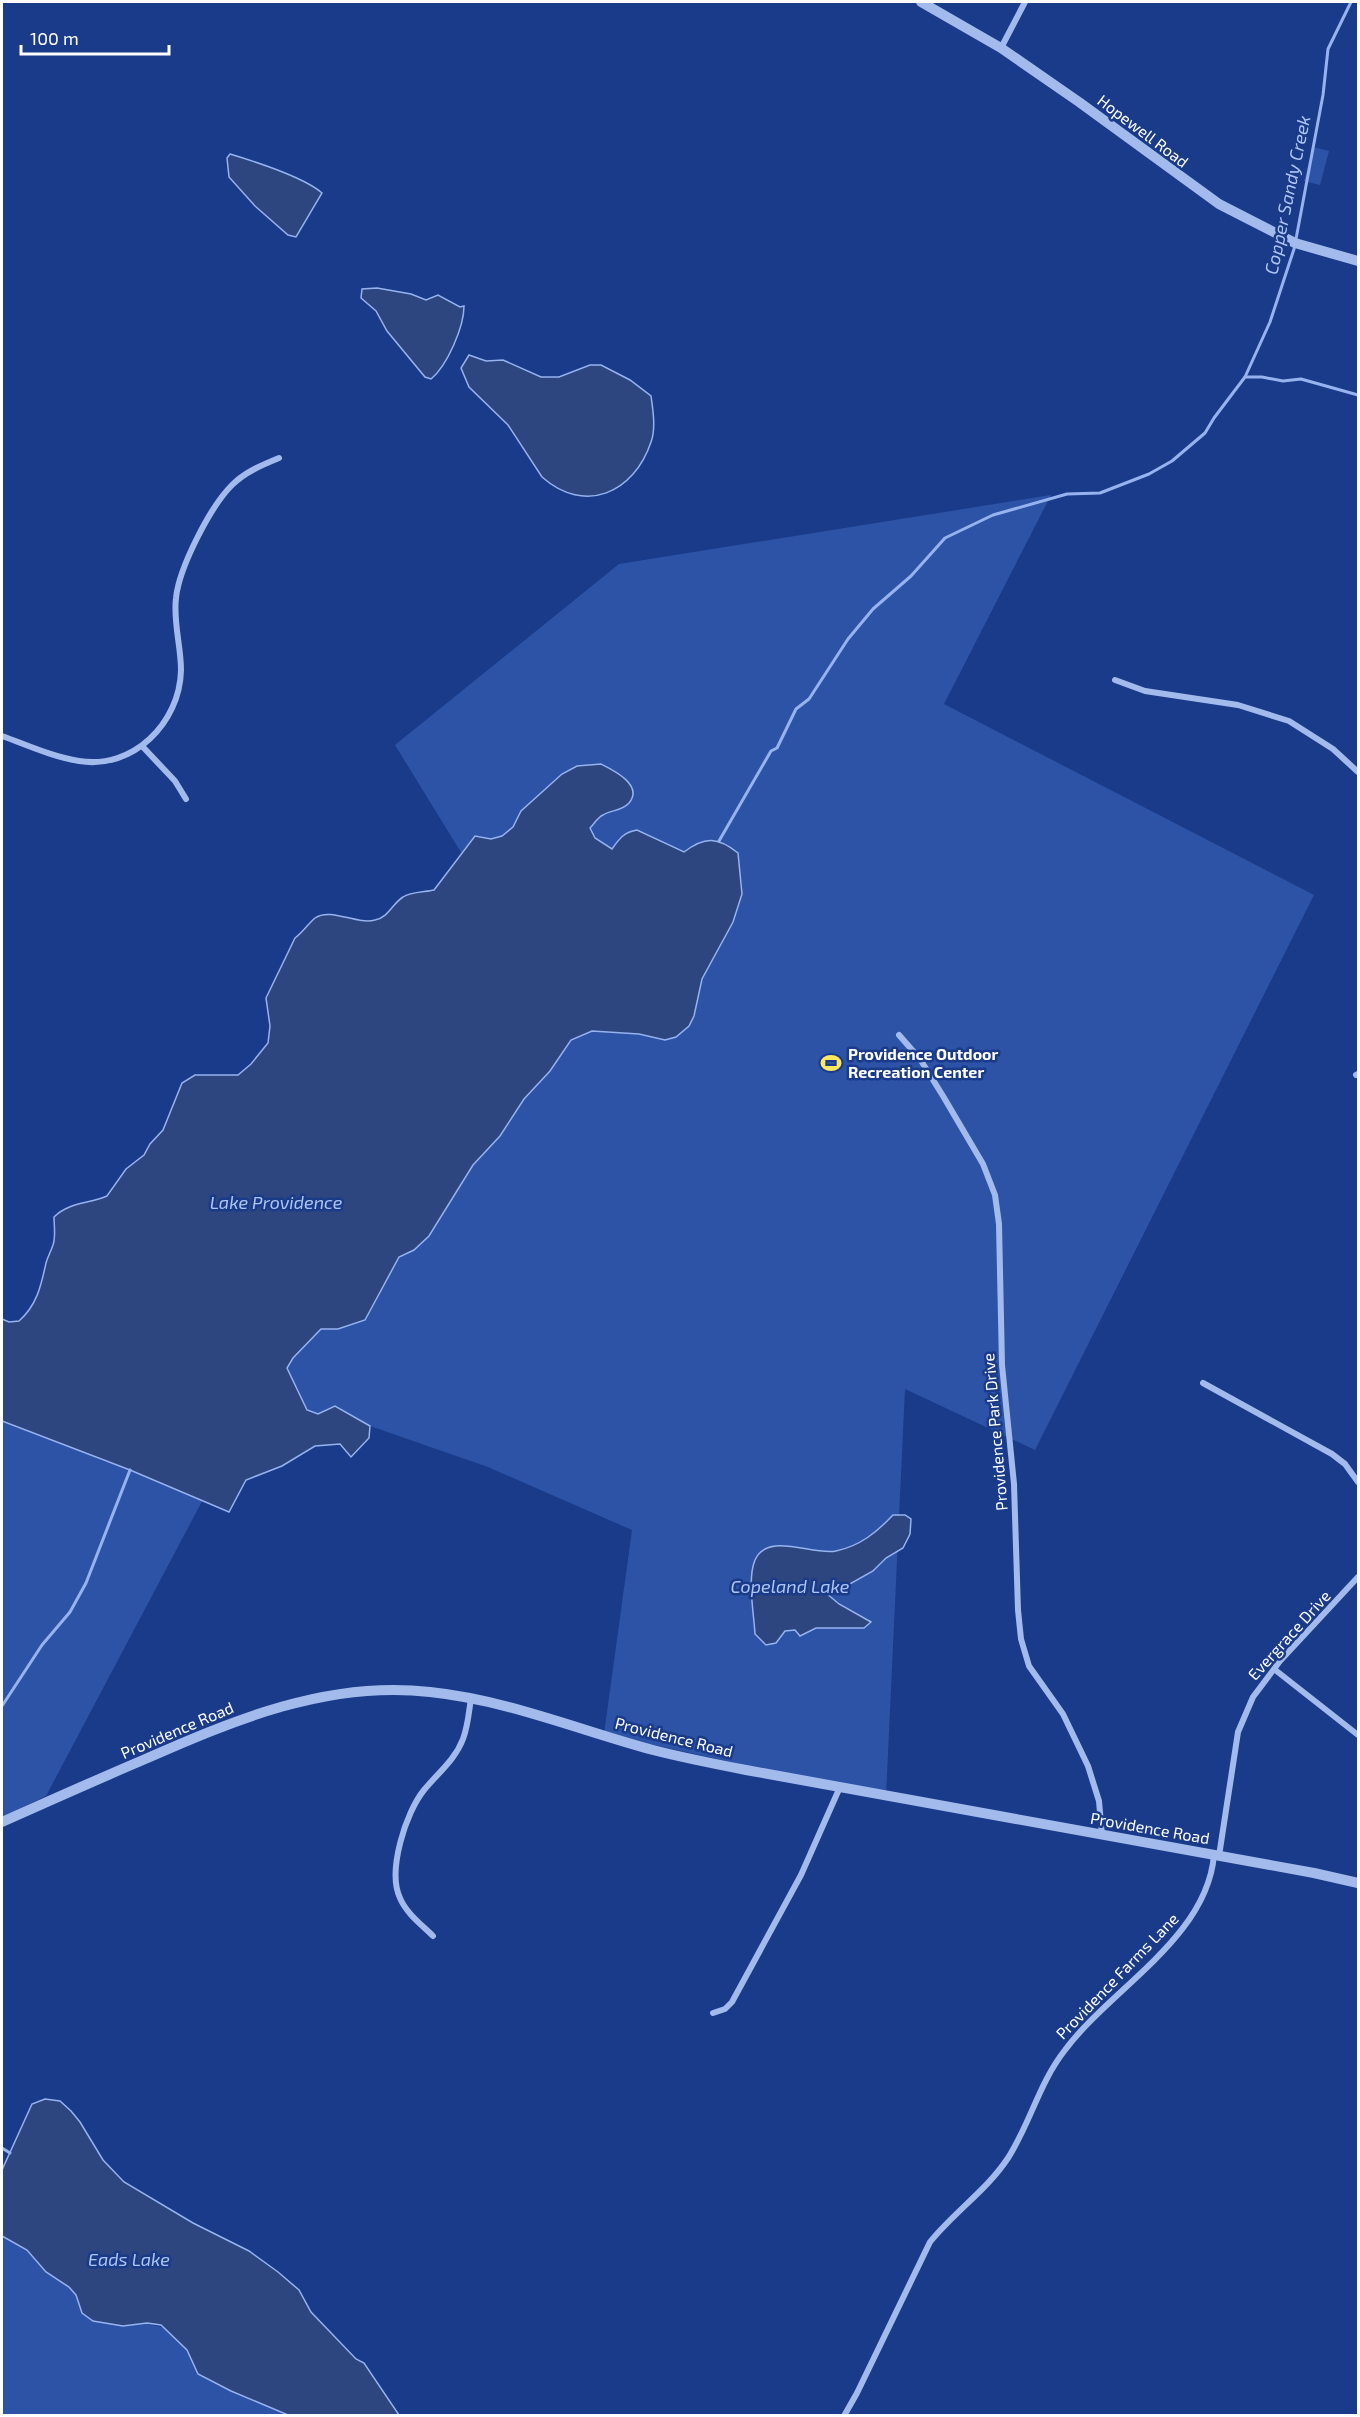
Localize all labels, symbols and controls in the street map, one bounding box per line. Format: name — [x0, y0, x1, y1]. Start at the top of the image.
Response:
scale bar — [21, 18, 170, 56]
text: 100 m — [30, 27, 79, 49]
street label: Hopewell Road — [1094, 90, 1193, 171]
water label: Copper Sandy Creek — [1259, 113, 1315, 276]
place label: Providence Outdoor Recreation Center — [848, 1044, 999, 1081]
sports icon: Providence Outdoor Recreation Center — [819, 1051, 843, 1075]
water label: Lake Providence — [210, 1191, 343, 1213]
street label: Providence Park Drive — [978, 1352, 1011, 1512]
water label: Copeland Lake — [731, 1575, 850, 1597]
street label: Evergrace Drive — [1243, 1586, 1334, 1683]
street label: Providence Road — [117, 1697, 236, 1762]
street label: Providence Road — [613, 1713, 735, 1760]
street label: Providence Road — [1089, 1808, 1211, 1847]
street label: Providence Farms Lane — [1051, 1909, 1182, 2043]
water label: Eads Lake — [88, 2248, 170, 2270]

